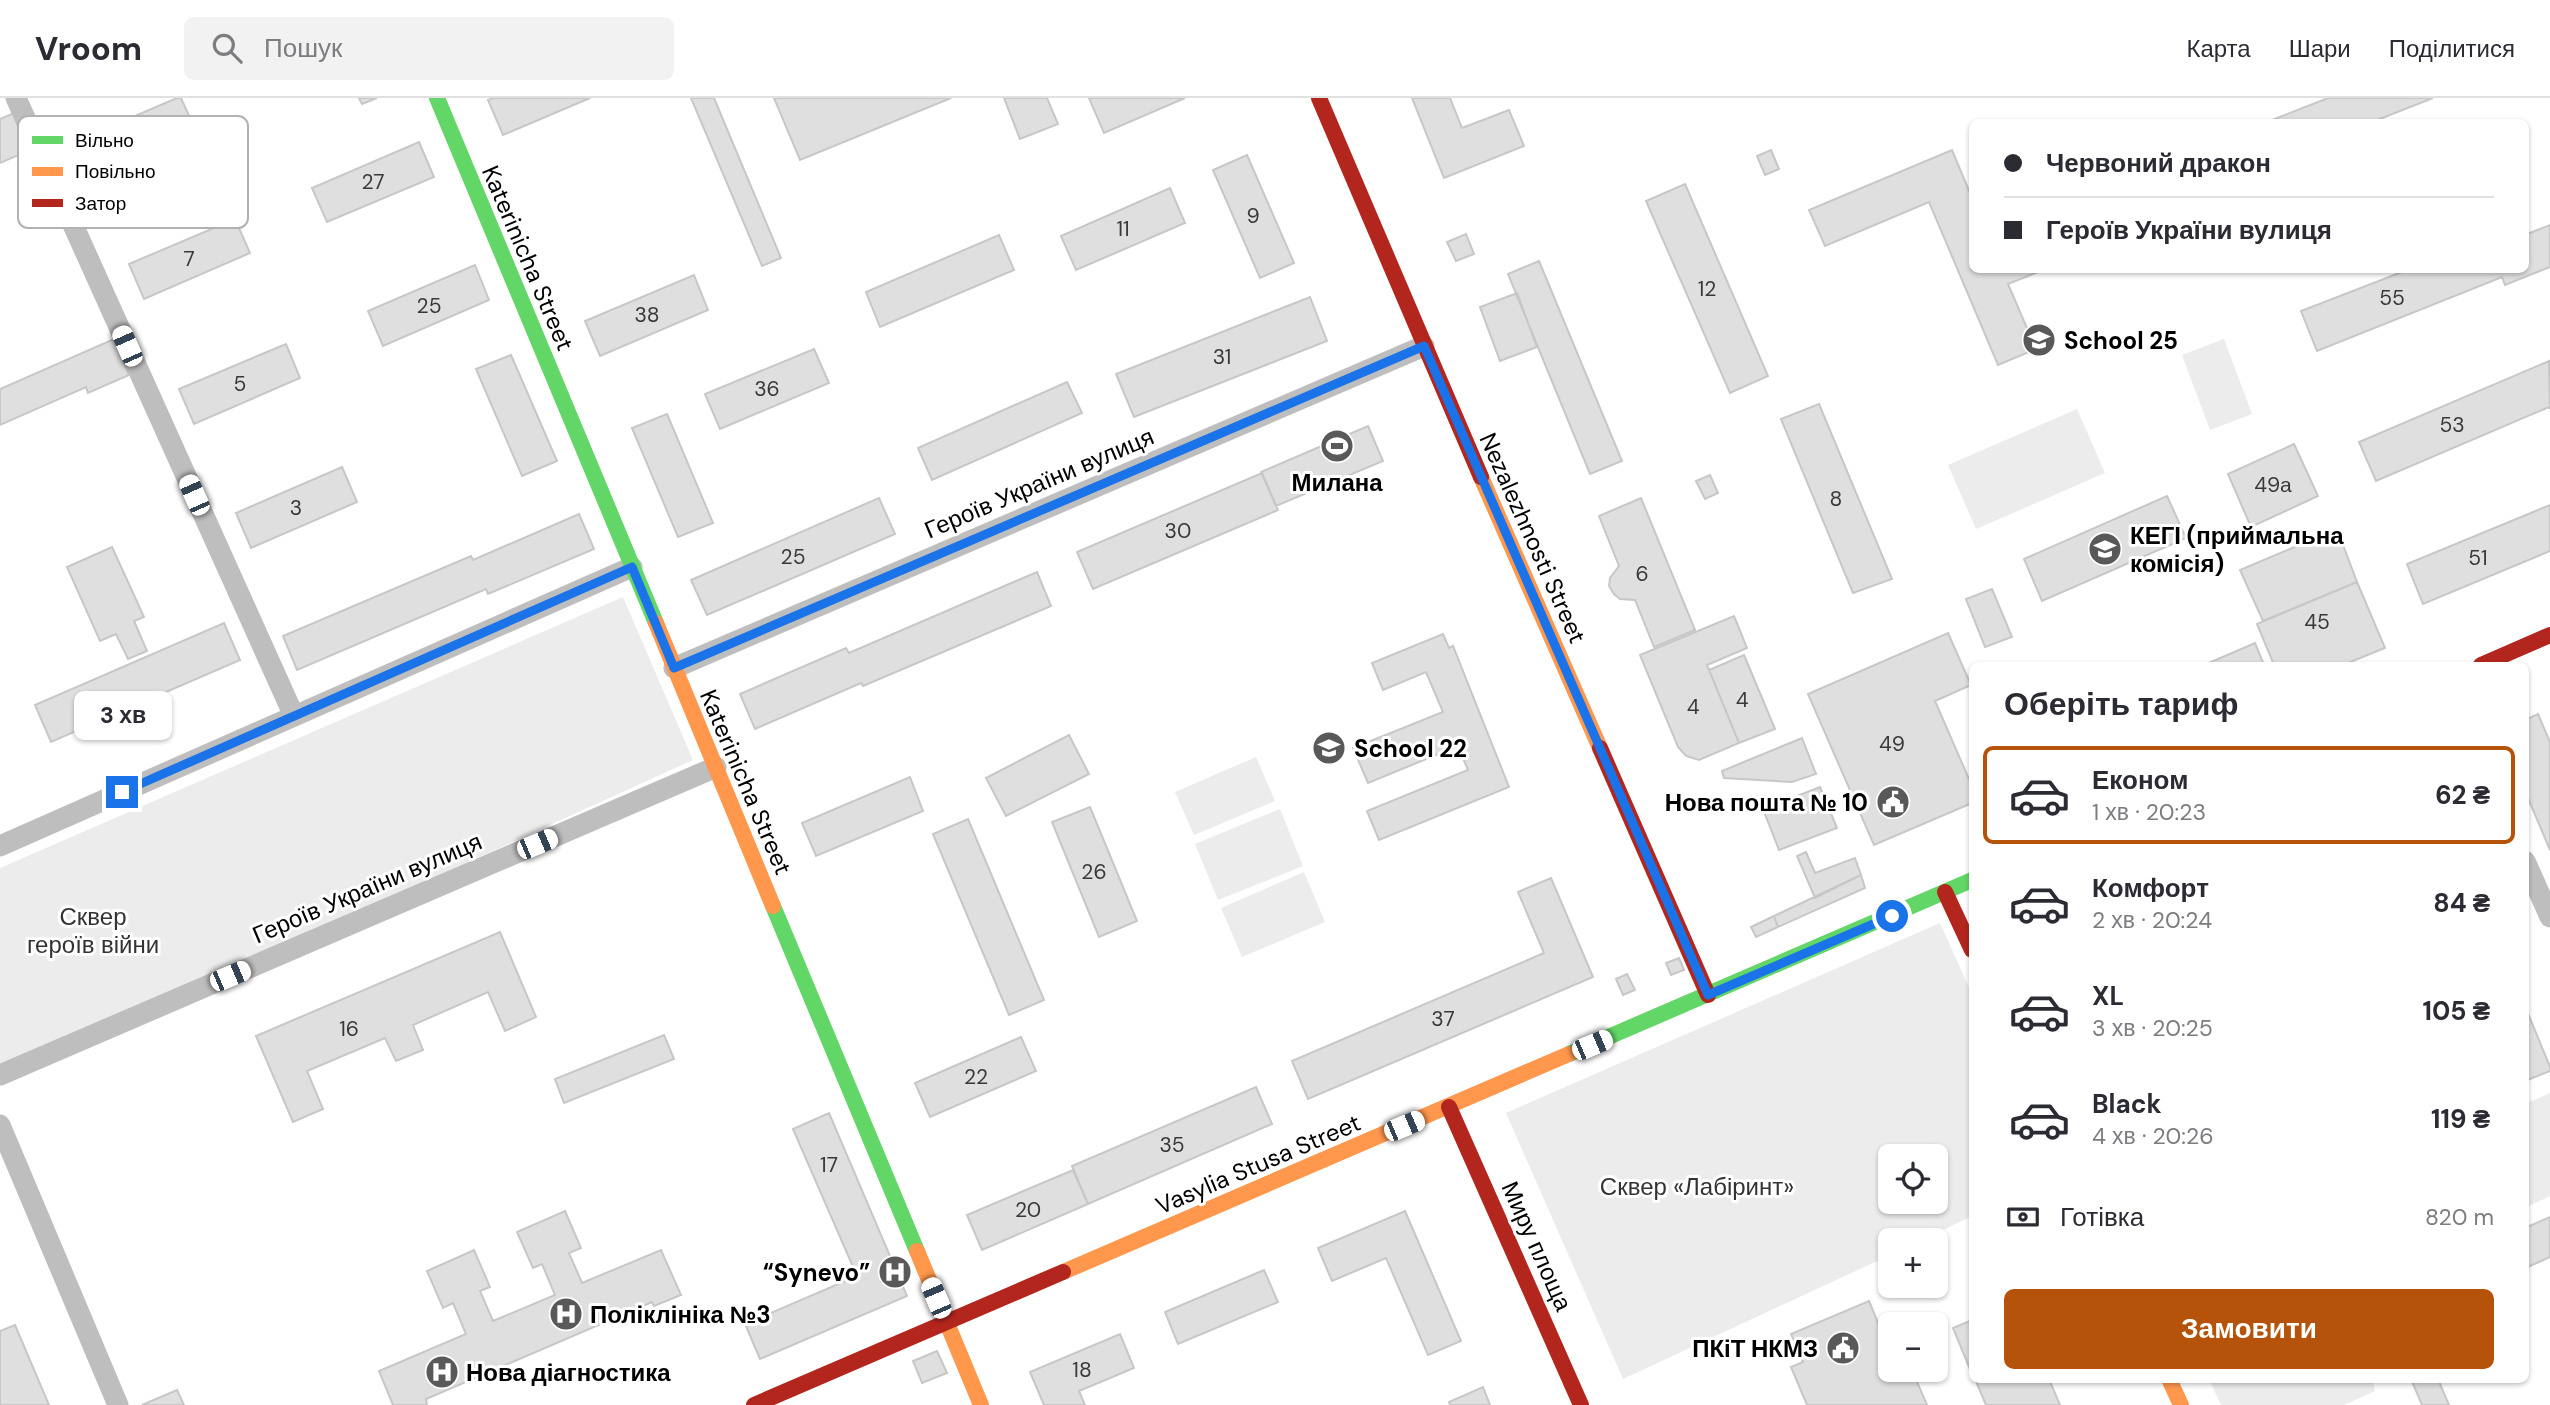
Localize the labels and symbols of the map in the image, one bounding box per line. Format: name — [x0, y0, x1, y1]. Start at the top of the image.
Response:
legend — [18, 116, 248, 228]
text: Вільно — [75, 128, 134, 153]
text: Повільно — [75, 159, 156, 184]
street label: Katerinicha Street — [475, 161, 581, 355]
house number: 27 — [362, 168, 384, 196]
text: Затор — [75, 191, 126, 216]
house number: 9 — [1246, 202, 1260, 230]
house number: 11 — [1116, 215, 1130, 243]
house number: 7 — [183, 245, 195, 273]
house number: 12 — [1698, 275, 1716, 303]
house number: 55 — [2379, 284, 2405, 312]
house number: 25 — [417, 292, 441, 320]
house number: 38 — [634, 301, 660, 329]
school or university icon: School 25 — [2020, 321, 2058, 359]
car — [109, 323, 146, 369]
place label: School 25 — [2064, 325, 2178, 356]
house number: 31 — [1213, 343, 1231, 371]
house number: 5 — [234, 370, 246, 398]
house number: 36 — [754, 375, 780, 403]
house number: 53 — [2439, 411, 2465, 439]
street label: Героїв України вулиця — [920, 421, 1158, 545]
sports icon: Милана — [1318, 427, 1356, 465]
street label: Nezalezhnosti Street — [1473, 428, 1593, 648]
place label: Милана — [1291, 467, 1383, 498]
house number: 49а — [2254, 471, 2292, 499]
car — [176, 472, 213, 518]
house number: 8 — [1830, 485, 1842, 513]
house number: 3 — [290, 494, 302, 522]
house number: 30 — [1165, 517, 1191, 545]
place label: КЕГІ (приймальна комісія) — [2130, 520, 2344, 579]
school or university icon: КЕГІ (приймальна комісія) — [2086, 530, 2124, 568]
house number: 25 — [781, 543, 805, 571]
house number: 51 — [2468, 544, 2488, 572]
house number: 6 — [1635, 560, 1649, 588]
house number: 45 — [2304, 608, 2330, 636]
street label: Katerinicha Street — [693, 685, 799, 879]
house number: 4 — [1736, 686, 1749, 714]
callout: 3 хв — [73, 690, 171, 740]
house number: 4 — [1687, 693, 1700, 721]
school or university icon: School 22 — [1310, 729, 1348, 767]
house number: 49 — [1879, 730, 1905, 758]
place label: School 22 — [1354, 733, 1467, 764]
route end — [106, 776, 138, 808]
public building icon: Нова пошта № 10 — [1874, 783, 1912, 821]
place label: Нова пошта № 10 — [1665, 787, 1868, 818]
street label: Героїв України вулиця — [248, 826, 486, 950]
car — [514, 826, 561, 862]
house number: 26 — [1081, 858, 1107, 886]
route start — [1876, 900, 1908, 932]
park label: Сквер героїв війни — [27, 901, 159, 960]
car — [207, 958, 254, 994]
house number: 37 — [1431, 1005, 1455, 1033]
house number: 16 — [339, 1015, 359, 1043]
car — [1569, 1027, 1616, 1063]
house number: 22 — [964, 1063, 988, 1091]
street label: Vasylia Stusa Street — [1151, 1107, 1365, 1221]
car — [1381, 1108, 1428, 1144]
house number: 35 — [1159, 1131, 1185, 1159]
house number: 17 — [820, 1151, 838, 1179]
park label: Сквер «Лабіринт» — [1600, 1171, 1794, 1202]
street label: Миру площа — [1495, 1176, 1580, 1316]
house number: 20 — [1015, 1196, 1041, 1224]
hospital icon: “Synevo” — [876, 1253, 914, 1291]
place label: “Synevo” — [763, 1257, 870, 1288]
car — [919, 1275, 954, 1321]
hospital icon: Поліклініка №3 — [547, 1295, 585, 1333]
place label: Поліклініка №3 — [590, 1299, 771, 1330]
public building icon: ПКіТ НКМЗ — [1824, 1329, 1862, 1367]
place label: ПКіТ НКМЗ — [1692, 1333, 1818, 1364]
hospital icon: Нова діагностика — [423, 1353, 461, 1391]
house number: 18 — [1072, 1356, 1092, 1384]
place label: Нова діагностика — [466, 1357, 671, 1388]

